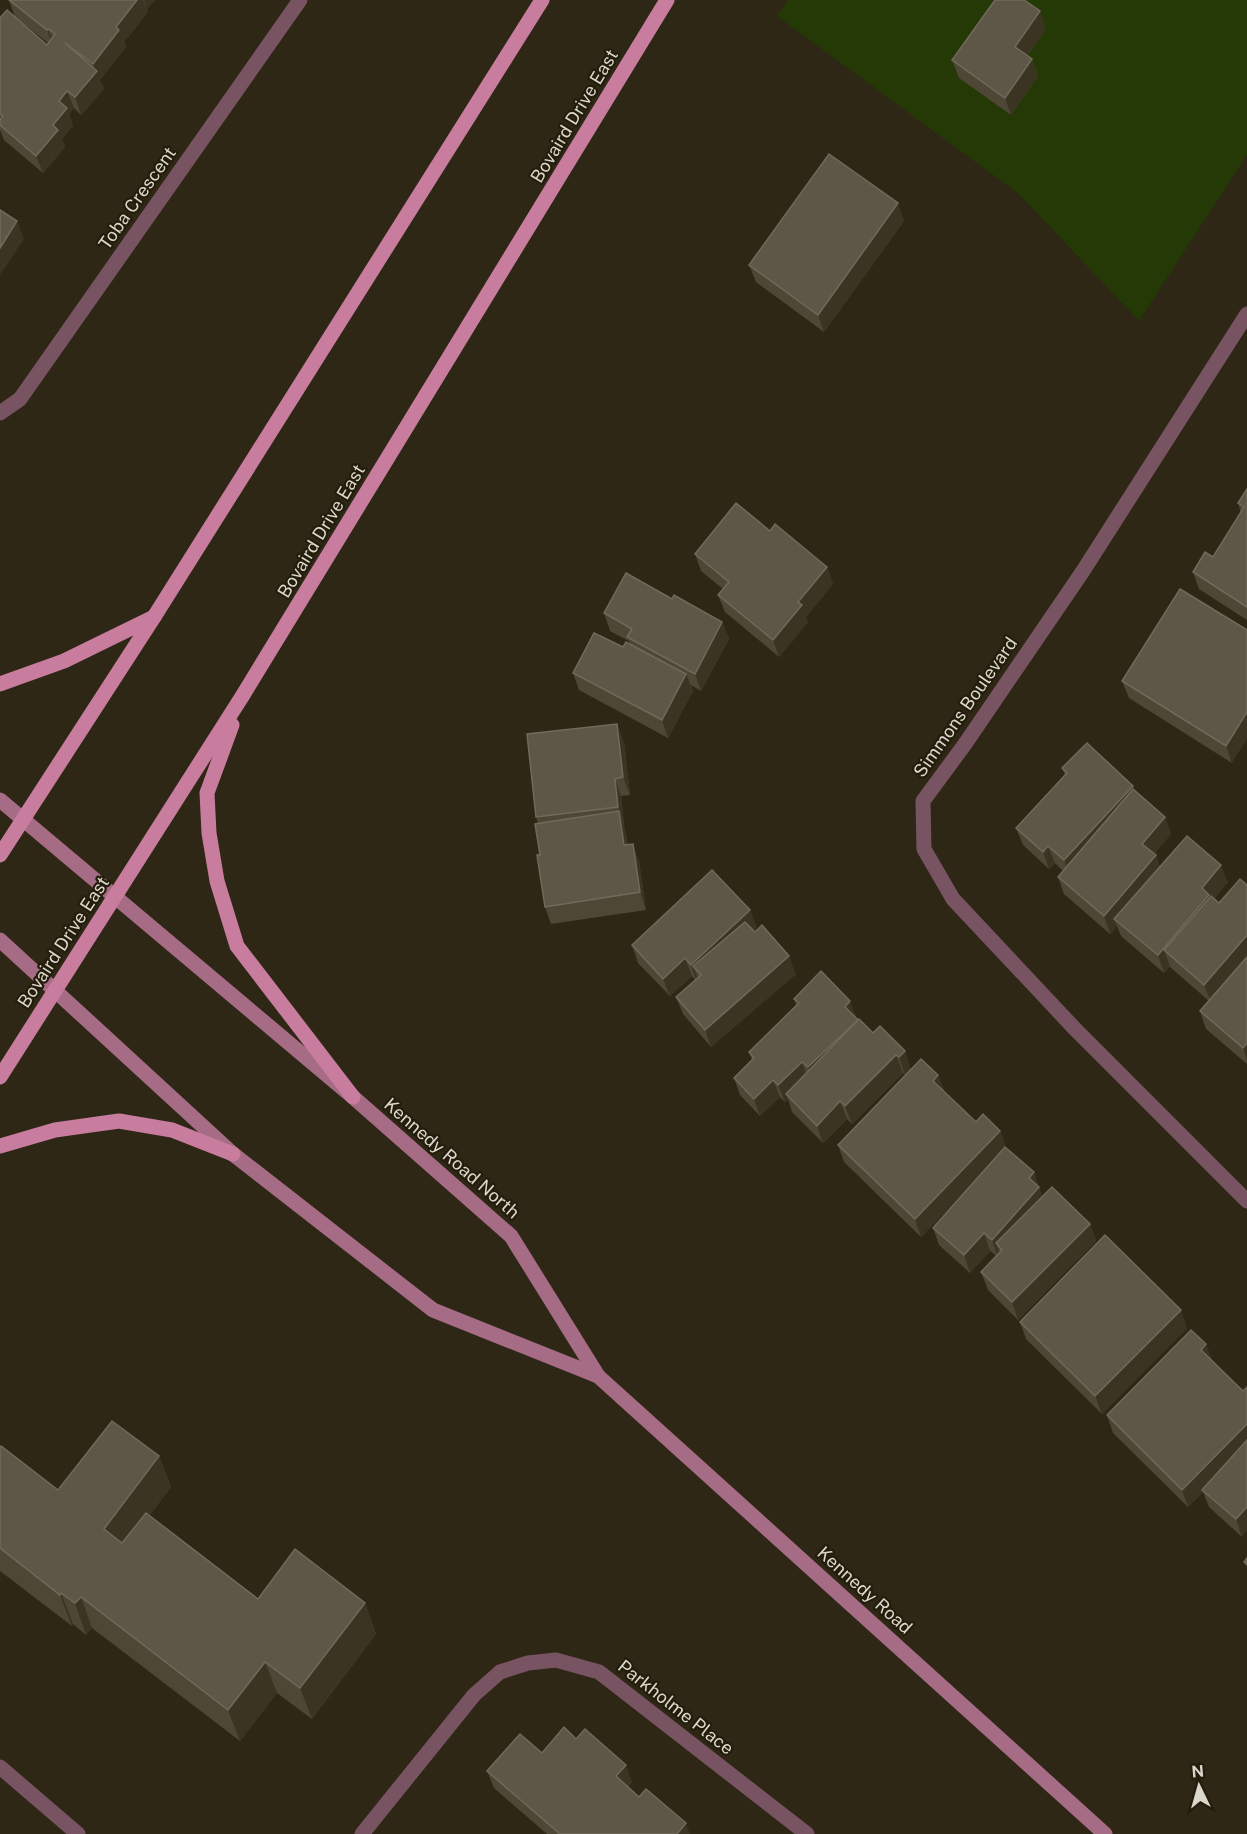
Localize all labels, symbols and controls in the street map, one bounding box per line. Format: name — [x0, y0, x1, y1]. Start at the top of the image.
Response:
street label: Bovaird Drive East — [526, 46, 622, 186]
street label: Toba Crescent — [94, 143, 180, 253]
street label: Bovaird Drive East — [273, 461, 369, 601]
street label: Simmons Boulevard — [909, 633, 1021, 781]
street label: Bovaird Drive East — [13, 873, 113, 1011]
street label: Kennedy Road North — [380, 1094, 524, 1222]
street label: Kennedy Road — [813, 1542, 917, 1638]
street label: Parkholme Place — [614, 1655, 738, 1759]
north arrow — [1169, 1756, 1229, 1816]
text: N — [1191, 1762, 1205, 1782]

